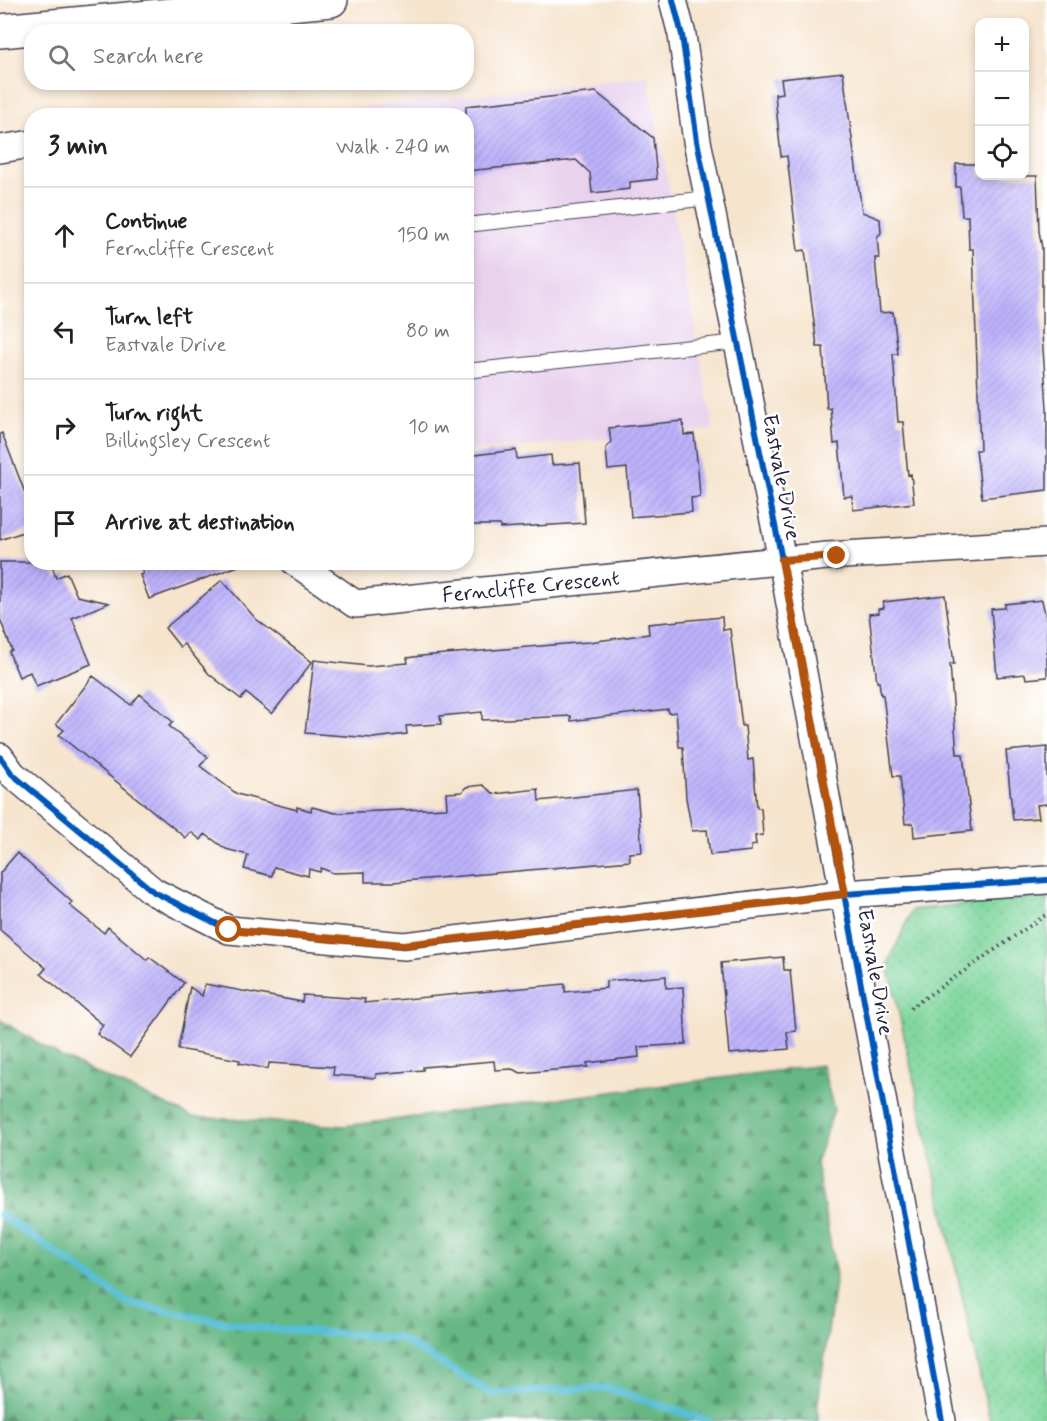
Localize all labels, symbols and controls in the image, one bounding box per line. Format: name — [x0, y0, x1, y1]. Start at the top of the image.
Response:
map controls — [975, 18, 1029, 180]
button: + — [975, 18, 1029, 72]
search box — [24, 24, 474, 90]
icon: search — [45, 41, 78, 74]
text: Search here — [93, 43, 204, 71]
button: − — [975, 72, 1029, 126]
button: locate — [975, 126, 1029, 180]
text: 3 min — [48, 130, 108, 164]
text: Walk · 240 m — [336, 134, 450, 161]
text: Continue — [105, 208, 187, 236]
icon: ahead — [48, 219, 81, 252]
text: 150 m — [397, 222, 450, 249]
text: Ferncliffe Crescent — [105, 236, 274, 263]
text: Turn left — [105, 304, 193, 332]
icon: left — [48, 315, 81, 348]
text: 80 m — [406, 318, 450, 345]
text: Eastvale Drive — [105, 332, 226, 359]
text: Turn right — [105, 400, 203, 428]
icon: right — [48, 411, 81, 444]
street label: Eastvale Drive — [755, 412, 807, 542]
text: 10 m — [408, 414, 450, 441]
text: Billingsley Crescent — [105, 428, 270, 455]
icon: arrive — [48, 507, 81, 540]
text: Arrive at destination — [105, 509, 295, 537]
route end — [823, 542, 849, 568]
street label: Ferncliffe Crescent — [441, 564, 621, 610]
street label: Eastvale Drive — [850, 907, 900, 1037]
route start — [215, 916, 241, 942]

